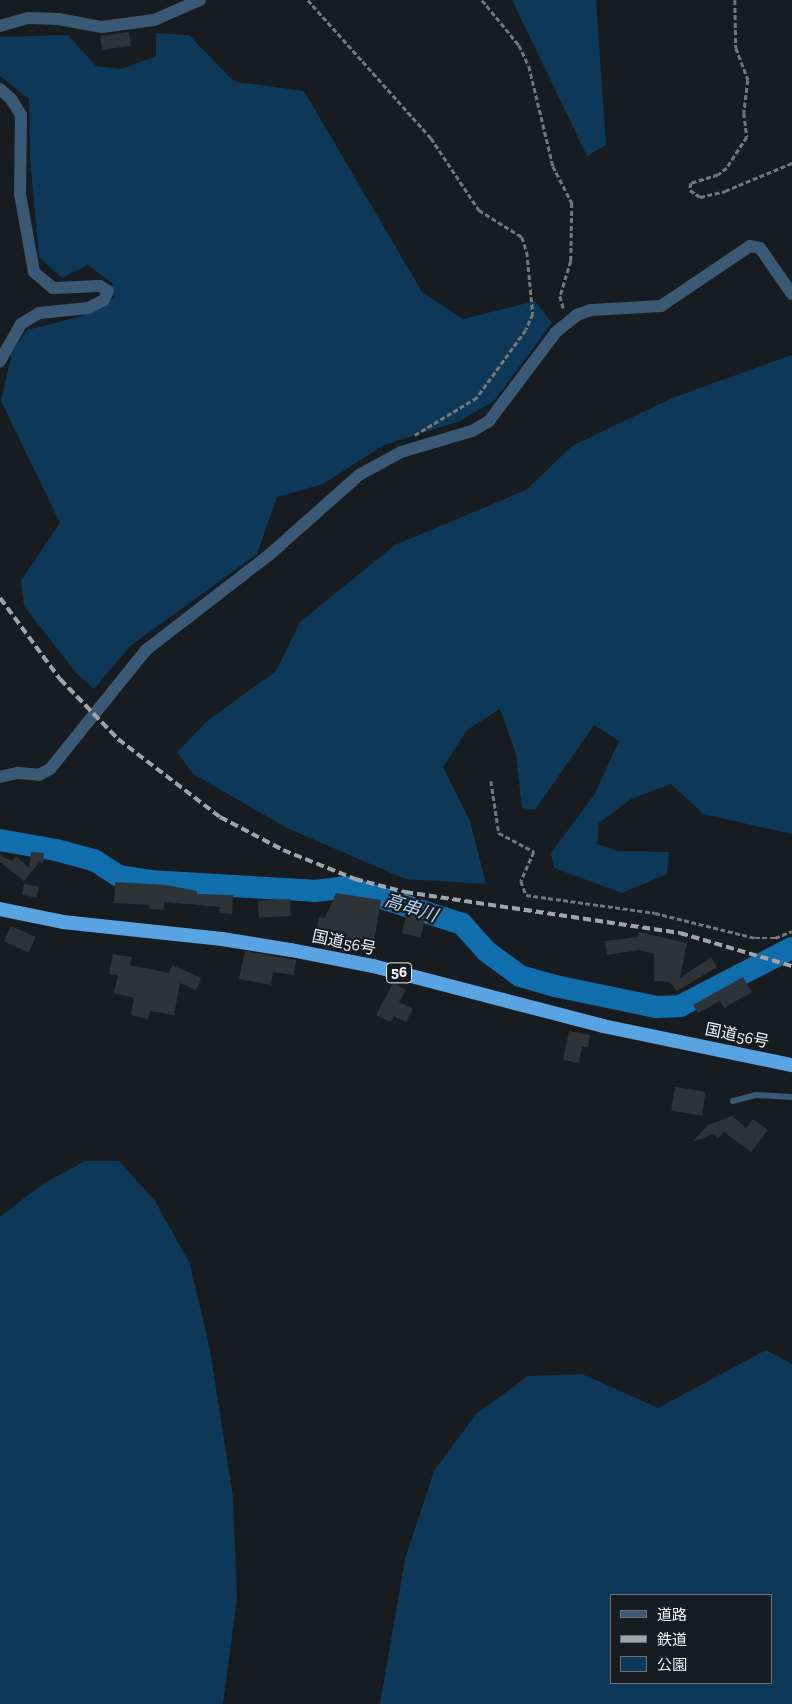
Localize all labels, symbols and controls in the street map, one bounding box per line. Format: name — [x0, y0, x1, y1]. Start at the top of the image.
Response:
water label: 高串川 — [382, 889, 440, 927]
street label: 国道56号 — [310, 927, 378, 959]
road number: 56 — [385, 960, 413, 986]
street label: 国道56号 — [703, 1020, 771, 1052]
legend — [610, 1594, 772, 1684]
text: 道路 — [657, 1606, 687, 1624]
text: 鉄道 — [657, 1631, 687, 1649]
text: 公園 — [657, 1656, 687, 1674]

